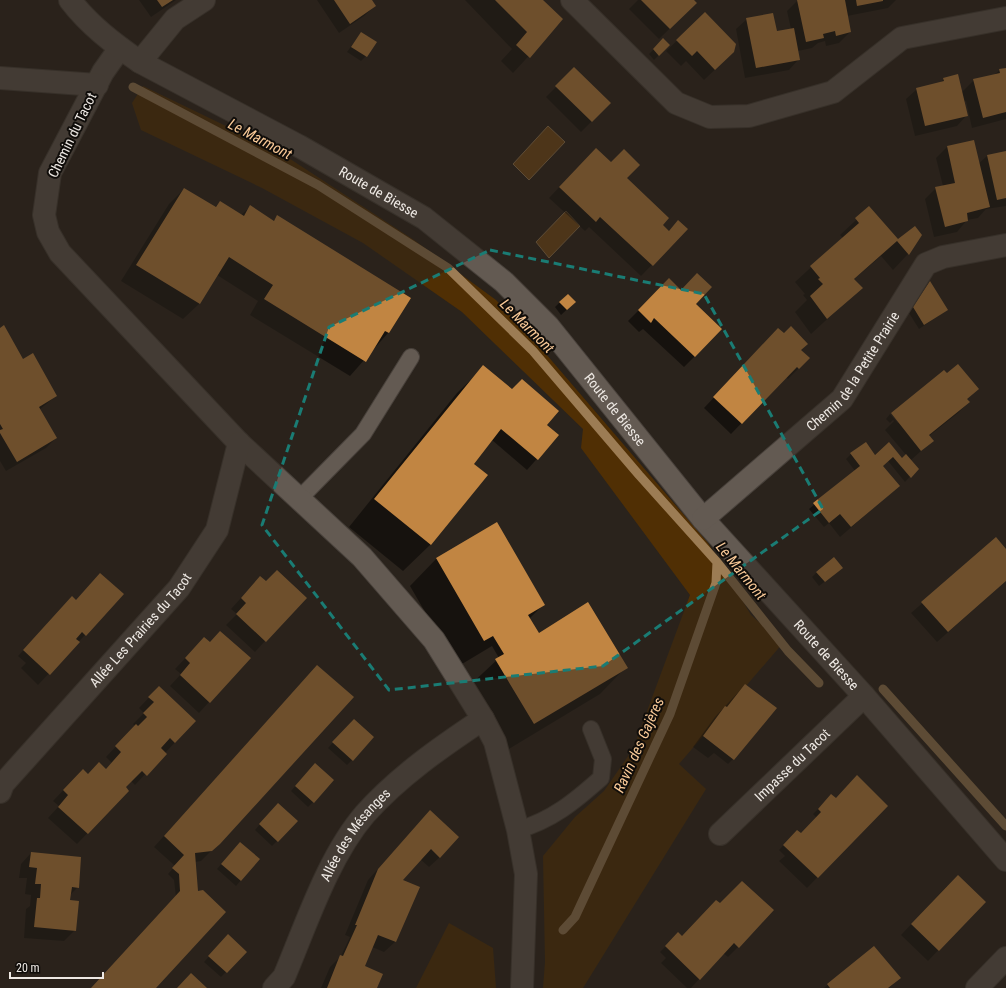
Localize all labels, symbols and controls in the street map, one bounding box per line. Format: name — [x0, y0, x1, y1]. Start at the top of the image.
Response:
street label: Chemin du Tacot — [45, 90, 99, 180]
water label: Le Marmont — [225, 115, 295, 164]
street label: Route de Biesse — [336, 163, 422, 221]
water label: Le Marmont — [496, 295, 558, 357]
street label: Chemin de la Petite Prairie — [803, 308, 903, 434]
street label: Route de Biesse — [581, 370, 649, 449]
water label: Le Marmont — [712, 538, 770, 604]
street label: Allée Les Prairies du Tacot — [86, 570, 195, 690]
street label: Route de Biesse — [791, 617, 863, 693]
water label: Ravin des Gajères — [610, 694, 668, 795]
street label: Impasse du Tacot — [751, 725, 833, 804]
street label: Allée des Mésanges — [317, 785, 393, 884]
scale bar — [10, 954, 103, 980]
text: 20 m — [16, 961, 40, 975]

